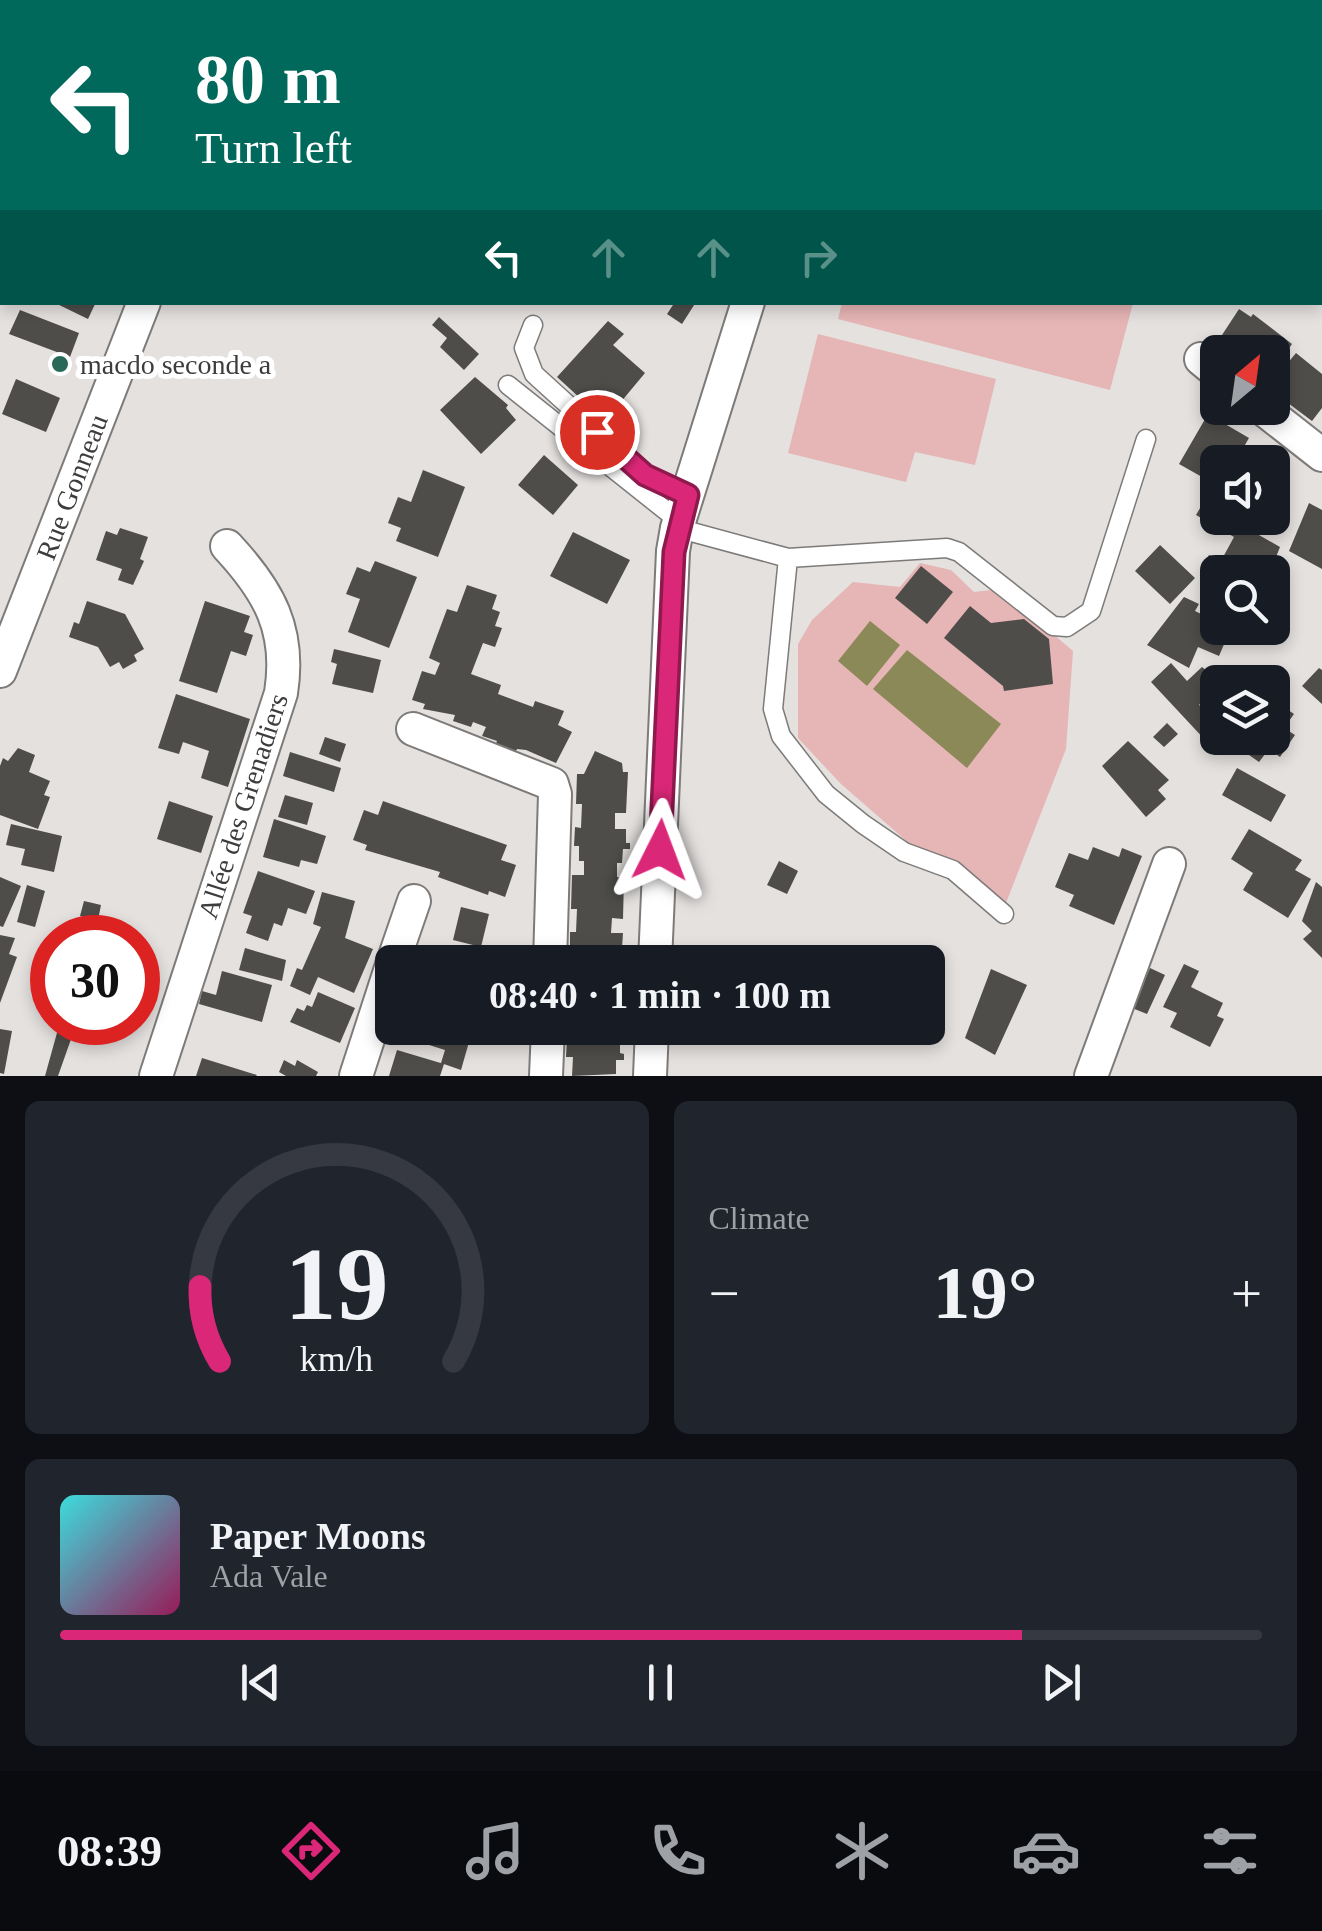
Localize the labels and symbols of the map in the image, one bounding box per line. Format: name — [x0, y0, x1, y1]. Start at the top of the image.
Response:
north arrow — [1200, 335, 1290, 425]
place label: macdo seconde a — [80, 349, 272, 380]
marker: macdo seconde a — [49, 353, 71, 375]
pin — [555, 390, 640, 475]
street label: Rue Gonneau — [30, 410, 114, 564]
street label: Allée des Grenadiers — [192, 690, 294, 922]
position arrow — [608, 798, 712, 902]
speed limit sign: 30 — [30, 915, 160, 1045]

